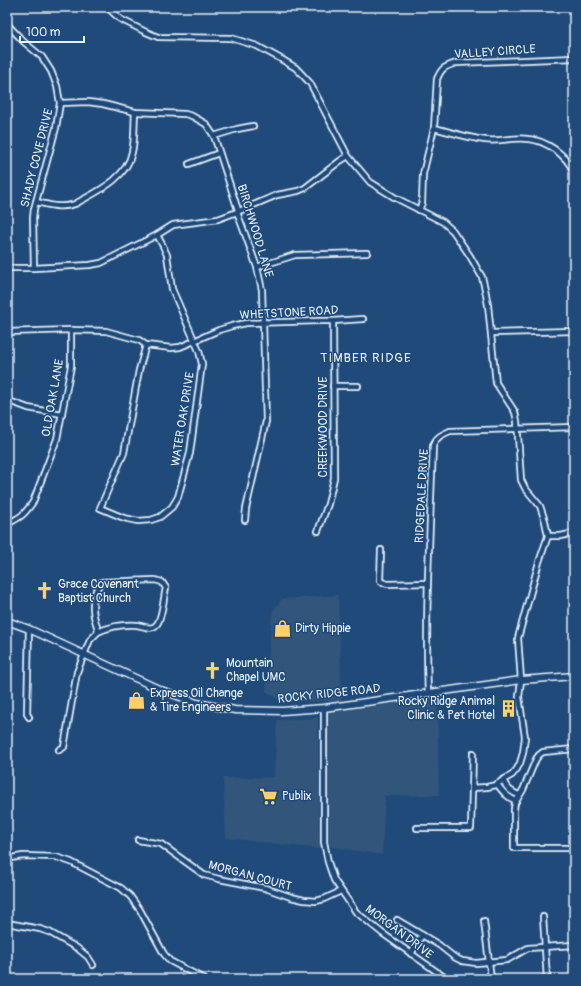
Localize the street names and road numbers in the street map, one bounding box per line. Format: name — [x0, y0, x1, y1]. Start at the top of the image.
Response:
street label: VALLEY CIRCLE — [454, 42, 536, 62]
street label: SHADY COVE DRIVE — [17, 107, 57, 209]
street label: BIRCHWOOD LANE — [234, 183, 276, 279]
street label: WHETSTONE ROAD — [239, 303, 339, 323]
street label: OLD OAK LANE — [39, 358, 67, 438]
street label: WATER OAK DRIVE — [168, 371, 198, 467]
street label: CREEKWOOD DRIVE — [316, 377, 331, 477]
street label: RIDGEDALE DRIVE — [412, 449, 432, 543]
street label: ROCKY RIDGE ROAD — [277, 681, 382, 707]
street label: MORGAN COURT — [207, 858, 294, 894]
street label: MORGAN DRIVE — [362, 902, 436, 962]

